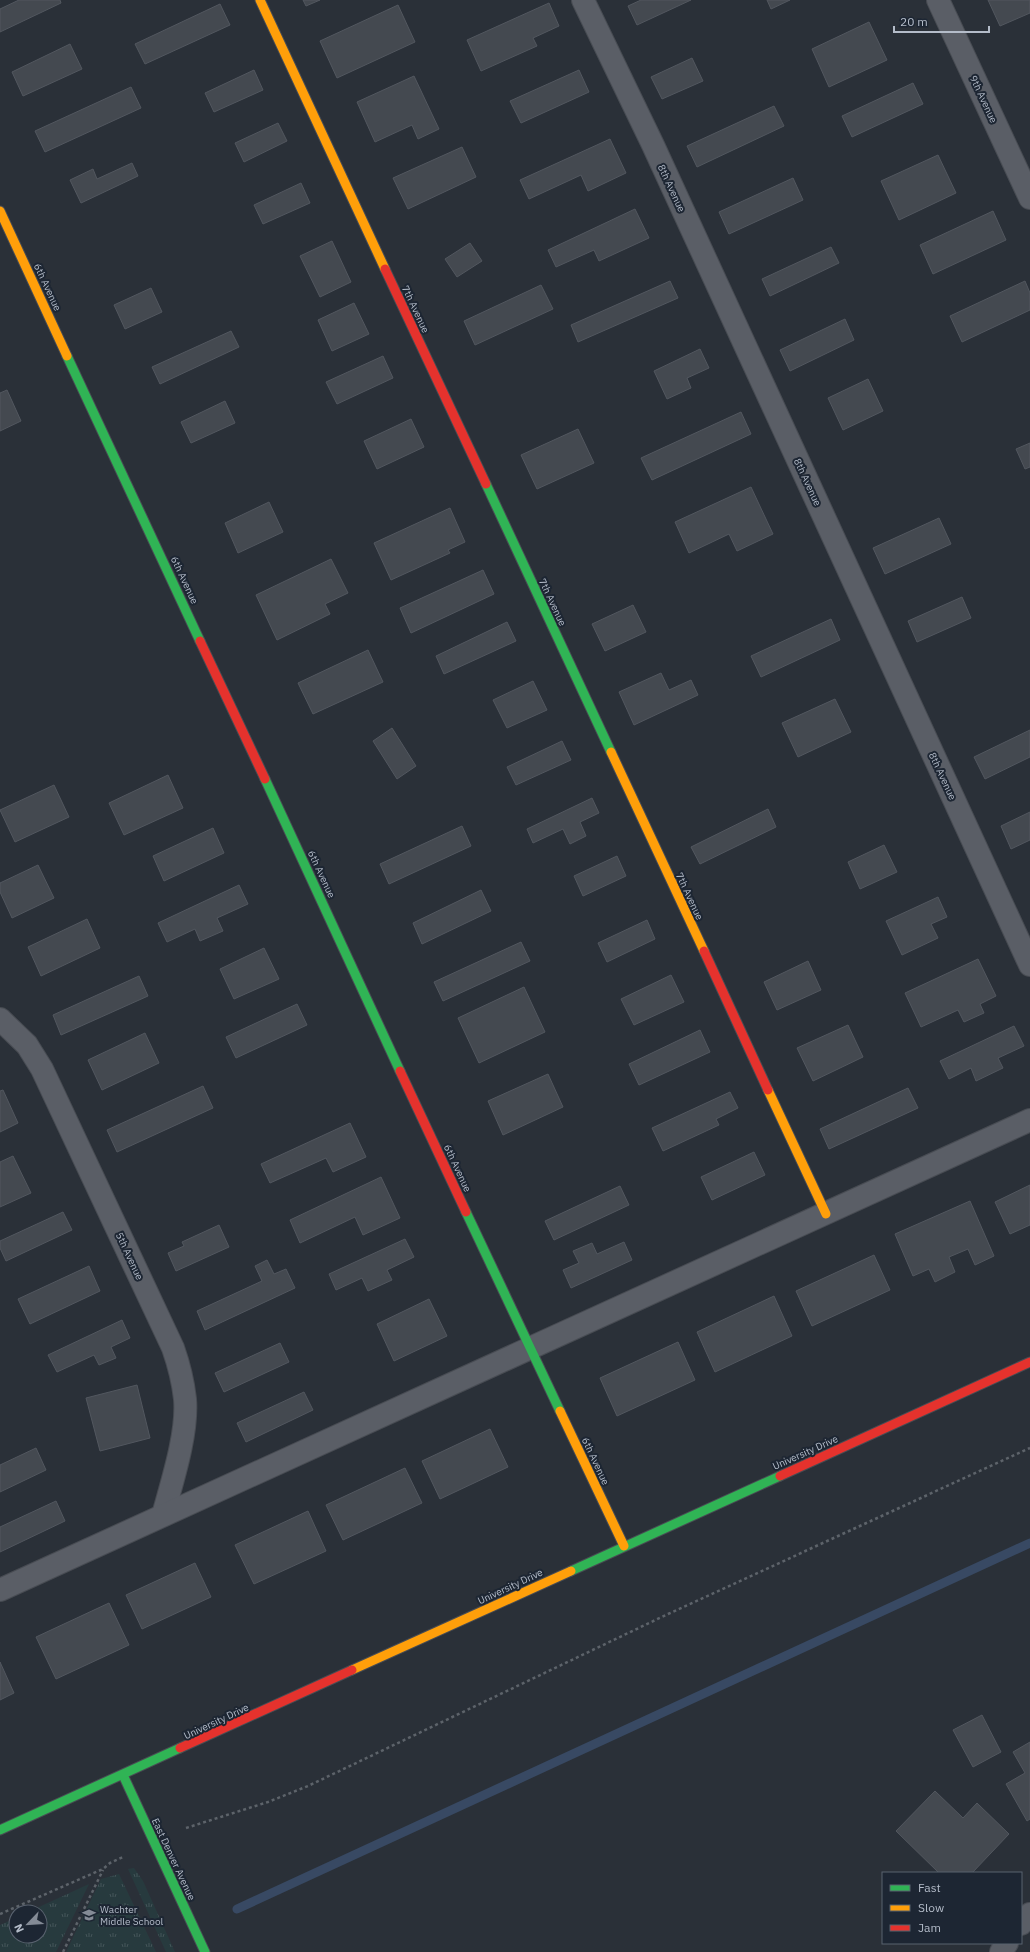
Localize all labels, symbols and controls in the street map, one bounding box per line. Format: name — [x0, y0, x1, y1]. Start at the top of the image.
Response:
scale bar — [894, 8, 989, 34]
text: 20 m — [900, 14, 928, 29]
street label: 9th Avenue — [967, 73, 1000, 125]
street label: 8th Avenue — [655, 162, 688, 214]
street label: 6th Avenue — [31, 261, 64, 313]
street label: 7th Avenue — [399, 283, 432, 335]
street label: 8th Avenue — [791, 456, 824, 508]
street label: 6th Avenue — [168, 554, 201, 606]
street label: 7th Avenue — [536, 576, 569, 628]
street label: 8th Avenue — [926, 750, 959, 802]
street label: 6th Avenue — [305, 848, 338, 900]
street label: 7th Avenue — [673, 870, 706, 922]
street label: 6th Avenue — [441, 1142, 474, 1194]
street label: 5th Avenue — [113, 1230, 146, 1282]
street label: University Drive — [770, 1432, 840, 1473]
street label: 6th Avenue — [579, 1435, 612, 1487]
street label: University Drive — [476, 1565, 545, 1607]
street label: University Drive — [182, 1700, 251, 1742]
street label: East Denver Avenue — [149, 1816, 199, 1903]
legend — [882, 1872, 1022, 1944]
text: Fast — [918, 1880, 941, 1895]
text: Slow — [918, 1900, 944, 1915]
place label: Wachter Middle School — [100, 1903, 164, 1928]
north arrow — [8, 1904, 48, 1944]
school or university icon: Wachter Middle School — [81, 1907, 97, 1923]
text: Jam — [918, 1920, 941, 1935]
text: N — [11, 1922, 27, 1935]

